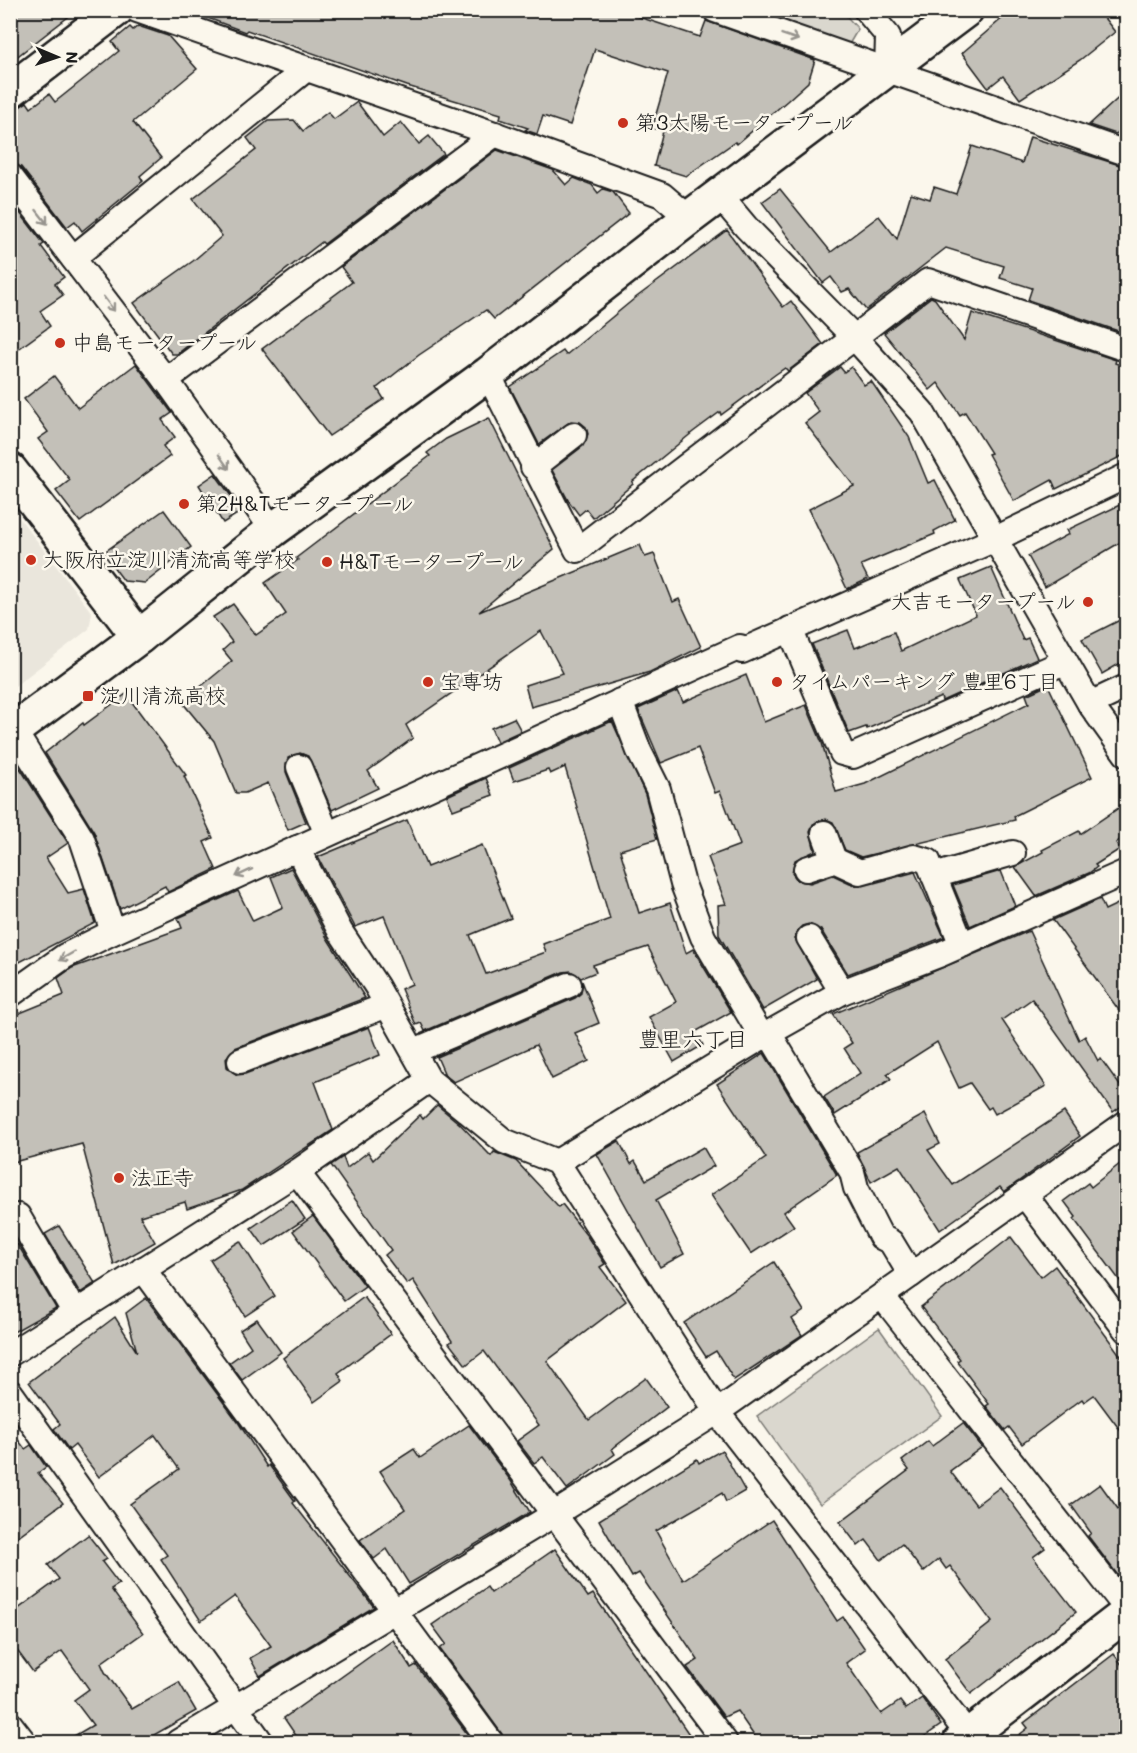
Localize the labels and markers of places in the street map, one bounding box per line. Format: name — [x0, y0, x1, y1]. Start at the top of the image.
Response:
place label: 第3太陽モータープール — [635, 108, 854, 135]
marker: 第3太陽モータープール — [616, 116, 630, 130]
place label: 中島モータープール — [72, 328, 257, 355]
marker: 中島モータープール — [53, 336, 67, 350]
place label: 第2H&Tモータープール — [196, 489, 414, 516]
marker: 第2H&Tモータープール — [177, 497, 191, 511]
place label: 大阪府立淀川清流高等学校 — [43, 545, 295, 572]
place label: H&Tモータープール — [339, 547, 524, 574]
marker: 大阪府立淀川清流高等学校 — [24, 553, 38, 567]
marker: H&Tモータープール — [320, 555, 334, 569]
place label: 大吉モータープール — [891, 587, 1076, 614]
marker: 大吉モータープール — [1081, 595, 1095, 609]
place label: 宝専坊 — [440, 667, 503, 694]
place label: タイムパーキング 豊里6丁目 — [789, 667, 1059, 694]
marker: 宝専坊 — [421, 675, 435, 689]
marker: タイムパーキング 豊里6丁目 — [770, 675, 784, 689]
place label: 淀川清流高校 — [100, 681, 226, 708]
marker: 淀川清流高校 — [81, 689, 95, 703]
place label: 法正寺 — [131, 1163, 194, 1190]
marker: 法正寺 — [112, 1171, 126, 1185]

